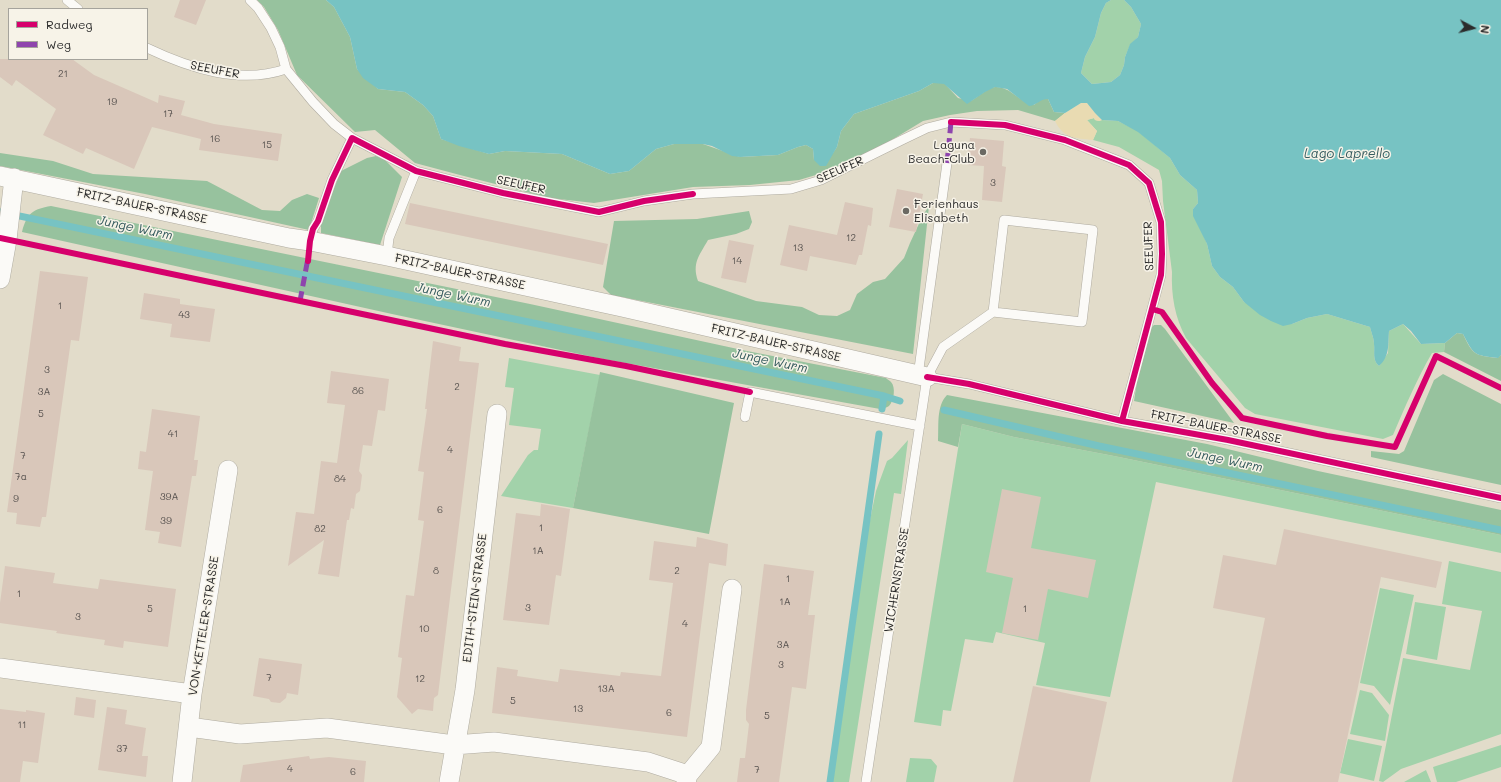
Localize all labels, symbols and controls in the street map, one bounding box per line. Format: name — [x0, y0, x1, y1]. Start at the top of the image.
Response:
legend — [8, 8, 148, 60]
north arrow — [1453, 8, 1493, 48]
text: Radweg — [46, 16, 92, 32]
text: N — [1477, 24, 1493, 35]
text: Weg — [46, 36, 71, 52]
street label: SEEUFER — [189, 58, 241, 82]
house number: 21 — [58, 68, 68, 80]
house number: 19 — [107, 96, 117, 108]
house number: 17 — [163, 108, 173, 120]
house number: 16 — [210, 133, 220, 145]
place label: Laguna Beach-Club — [908, 138, 975, 166]
house number: 15 — [262, 139, 272, 151]
water label: Lago Laprello — [1304, 146, 1390, 162]
marker: Laguna Beach-Club — [978, 147, 988, 157]
street label: SEEUFER — [814, 153, 866, 187]
street label: SEEUFER — [495, 173, 547, 197]
house number: 3 — [990, 177, 996, 189]
street label: FRITZ-BAUER-STRASSE — [76, 185, 208, 227]
place label: Ferienhaus Elisabeth — [914, 197, 979, 225]
marker: Ferienhaus Elisabeth — [901, 206, 911, 216]
water label: Junge Wurm — [96, 212, 174, 244]
street label: SEEUFER — [1141, 221, 1157, 271]
house number: 12 — [846, 232, 856, 244]
house number: 13 — [793, 242, 803, 254]
street label: FRITZ-BAUER-STRASSE — [394, 251, 526, 293]
house number: 14 — [732, 255, 742, 267]
water label: Junge Wurm — [414, 279, 492, 311]
house number: 1 — [58, 300, 62, 312]
house number: 43 — [178, 309, 190, 321]
street label: FRITZ-BAUER-STRASSE — [710, 321, 842, 365]
water label: Junge Wurm — [731, 345, 809, 377]
house number: 3 — [44, 364, 50, 376]
house number: 2 — [454, 381, 460, 393]
house number: 86 — [352, 385, 364, 397]
house number: 3A — [38, 386, 50, 398]
street label: FRITZ-BAUER-STRASSE — [1149, 407, 1283, 447]
house number: 5 — [38, 408, 44, 420]
house number: 41 — [168, 428, 178, 440]
house number: 4 — [447, 444, 453, 456]
water label: Junge Wurm — [1186, 444, 1264, 476]
house number: 7 — [20, 450, 26, 462]
house number: 7a — [15, 471, 27, 483]
house number: 84 — [334, 473, 346, 485]
house number: 39A — [160, 491, 178, 503]
house number: 9 — [13, 493, 19, 505]
house number: 6 — [437, 504, 443, 516]
house number: 39 — [160, 515, 172, 527]
house number: 1 — [539, 522, 543, 534]
house number: 82 — [314, 523, 326, 535]
street label: WICHERNSTRASSE — [882, 526, 912, 634]
street label: EDITH-STEIN-STRASSE — [460, 533, 490, 663]
house number: 1A — [532, 545, 544, 557]
street label: VON-KETTELER-STRASSE — [186, 555, 222, 697]
house number: 8 — [433, 565, 439, 577]
house number: 2 — [674, 565, 680, 577]
house number: 1 — [786, 573, 790, 585]
house number: 1 — [17, 588, 21, 600]
house number: 1A — [779, 596, 791, 608]
house number: 3 — [525, 602, 531, 614]
house number: 5 — [147, 603, 153, 615]
house number: 1 — [1023, 603, 1027, 615]
house number: 3 — [75, 611, 81, 623]
house number: 4 — [682, 618, 688, 630]
house number: 10 — [419, 623, 429, 635]
house number: 3A — [777, 639, 789, 651]
house number: 3 — [778, 659, 784, 671]
house number: 7 — [266, 672, 272, 684]
house number: 12 — [415, 673, 425, 685]
house number: 13A — [597, 683, 615, 695]
house number: 5 — [510, 695, 516, 707]
house number: 13 — [573, 703, 583, 715]
house number: 6 — [666, 707, 672, 719]
house number: 5 — [764, 710, 770, 722]
house number: 11 — [18, 719, 26, 731]
house number: 37 — [116, 743, 128, 755]
house number: 4 — [287, 763, 293, 775]
house number: 7 — [754, 764, 760, 776]
house number: 6 — [350, 766, 356, 778]

